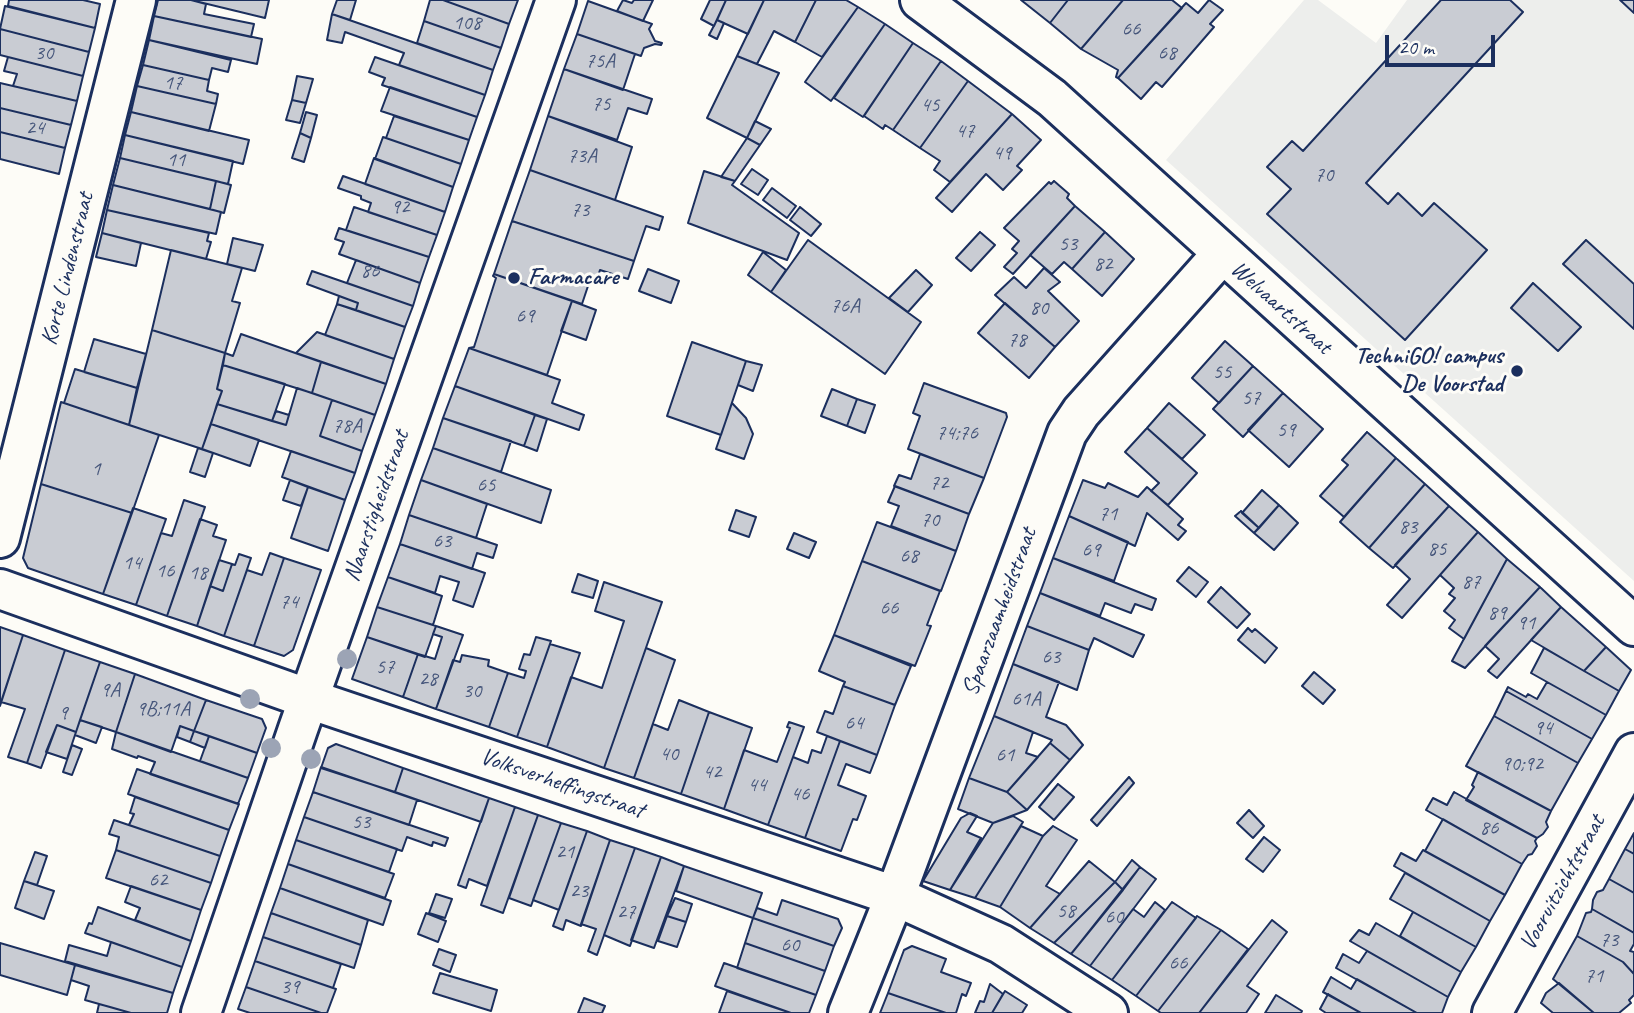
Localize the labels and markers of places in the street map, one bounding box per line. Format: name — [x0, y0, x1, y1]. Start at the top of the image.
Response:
place label: Farmacare — [528, 264, 618, 292]
marker: Farmacare — [506, 270, 522, 286]
place label: TechniGO! campus De Voorstad — [1355, 343, 1503, 399]
marker: TechniGO! campus De Voorstad — [1509, 363, 1525, 379]

